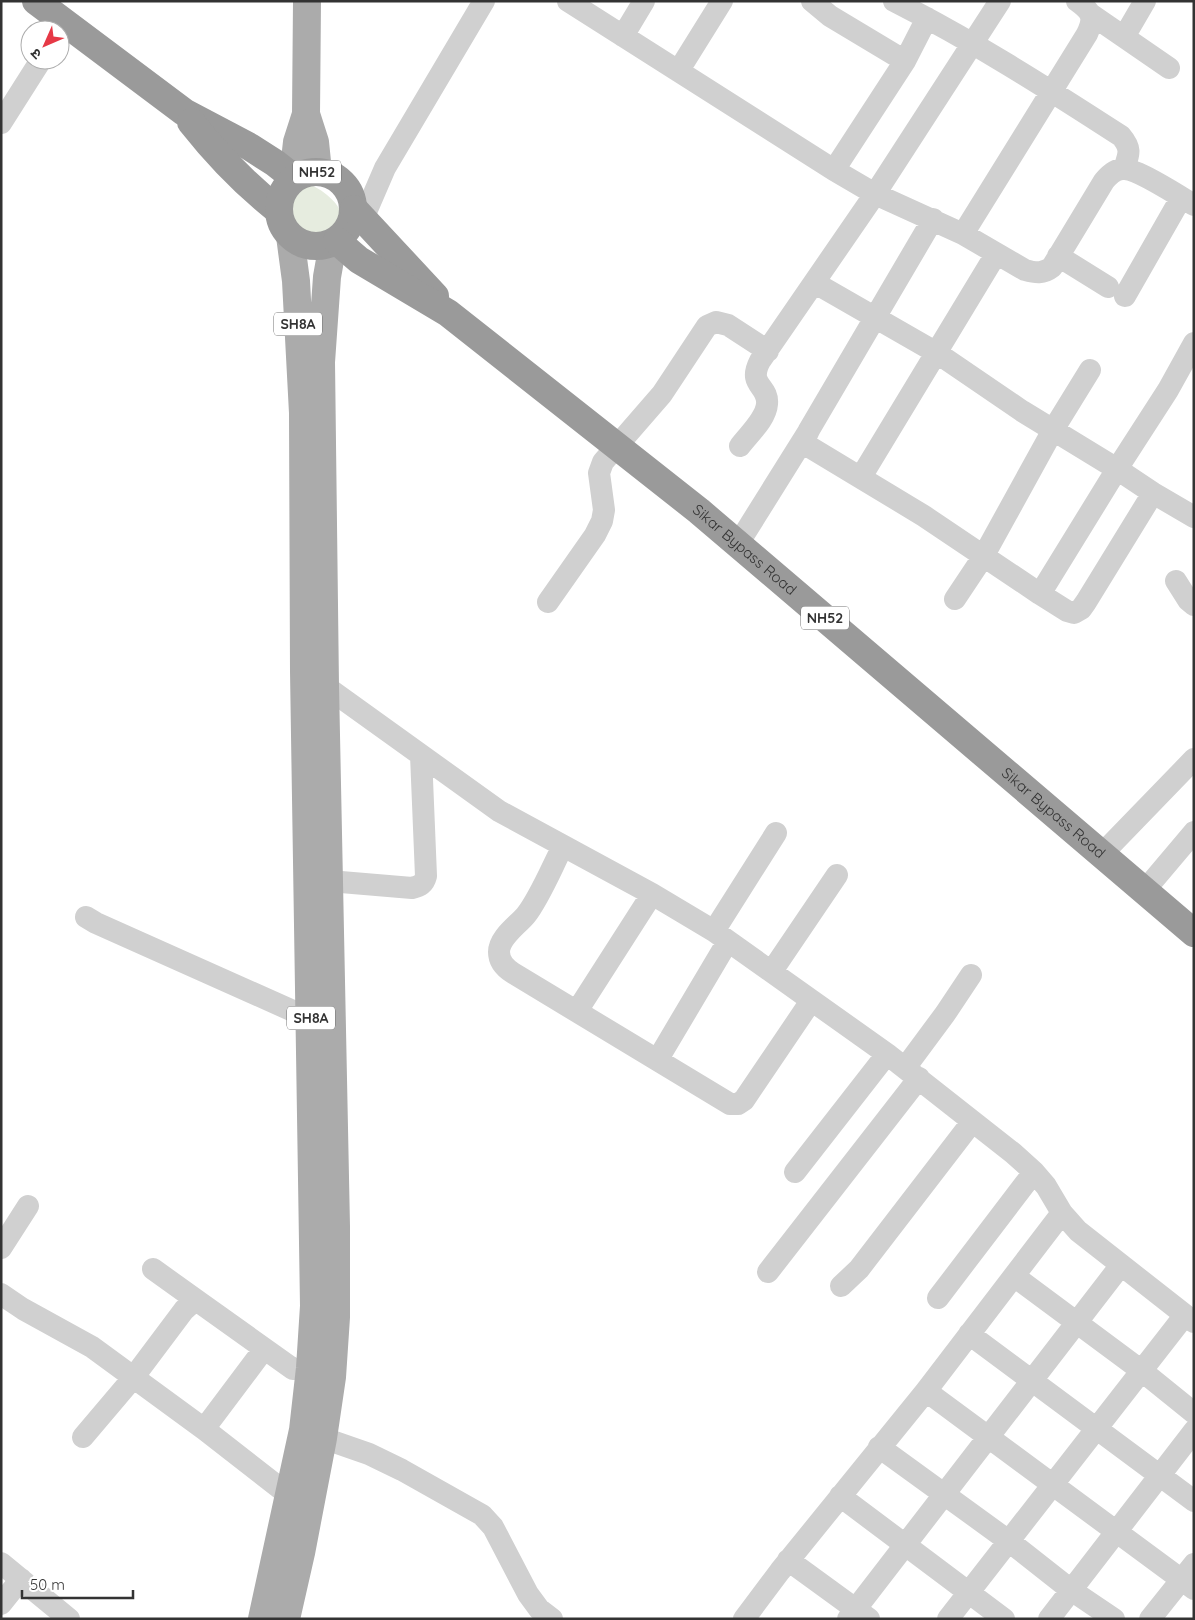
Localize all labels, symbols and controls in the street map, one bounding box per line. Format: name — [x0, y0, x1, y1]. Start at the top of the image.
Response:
north arrow — [20, 20, 70, 70]
text: उ — [26, 44, 45, 63]
road number: NH52 — [293, 160, 341, 183]
road number: SH8A — [274, 312, 322, 336]
street label: Sikar Bypass Road — [689, 500, 801, 599]
road number: NH52 — [801, 606, 849, 630]
street label: Sikar Bypass Road — [998, 763, 1110, 862]
road number: SH8A — [287, 1006, 335, 1030]
scale bar — [22, 1568, 134, 1600]
text: 50 m — [30, 1575, 65, 1594]

